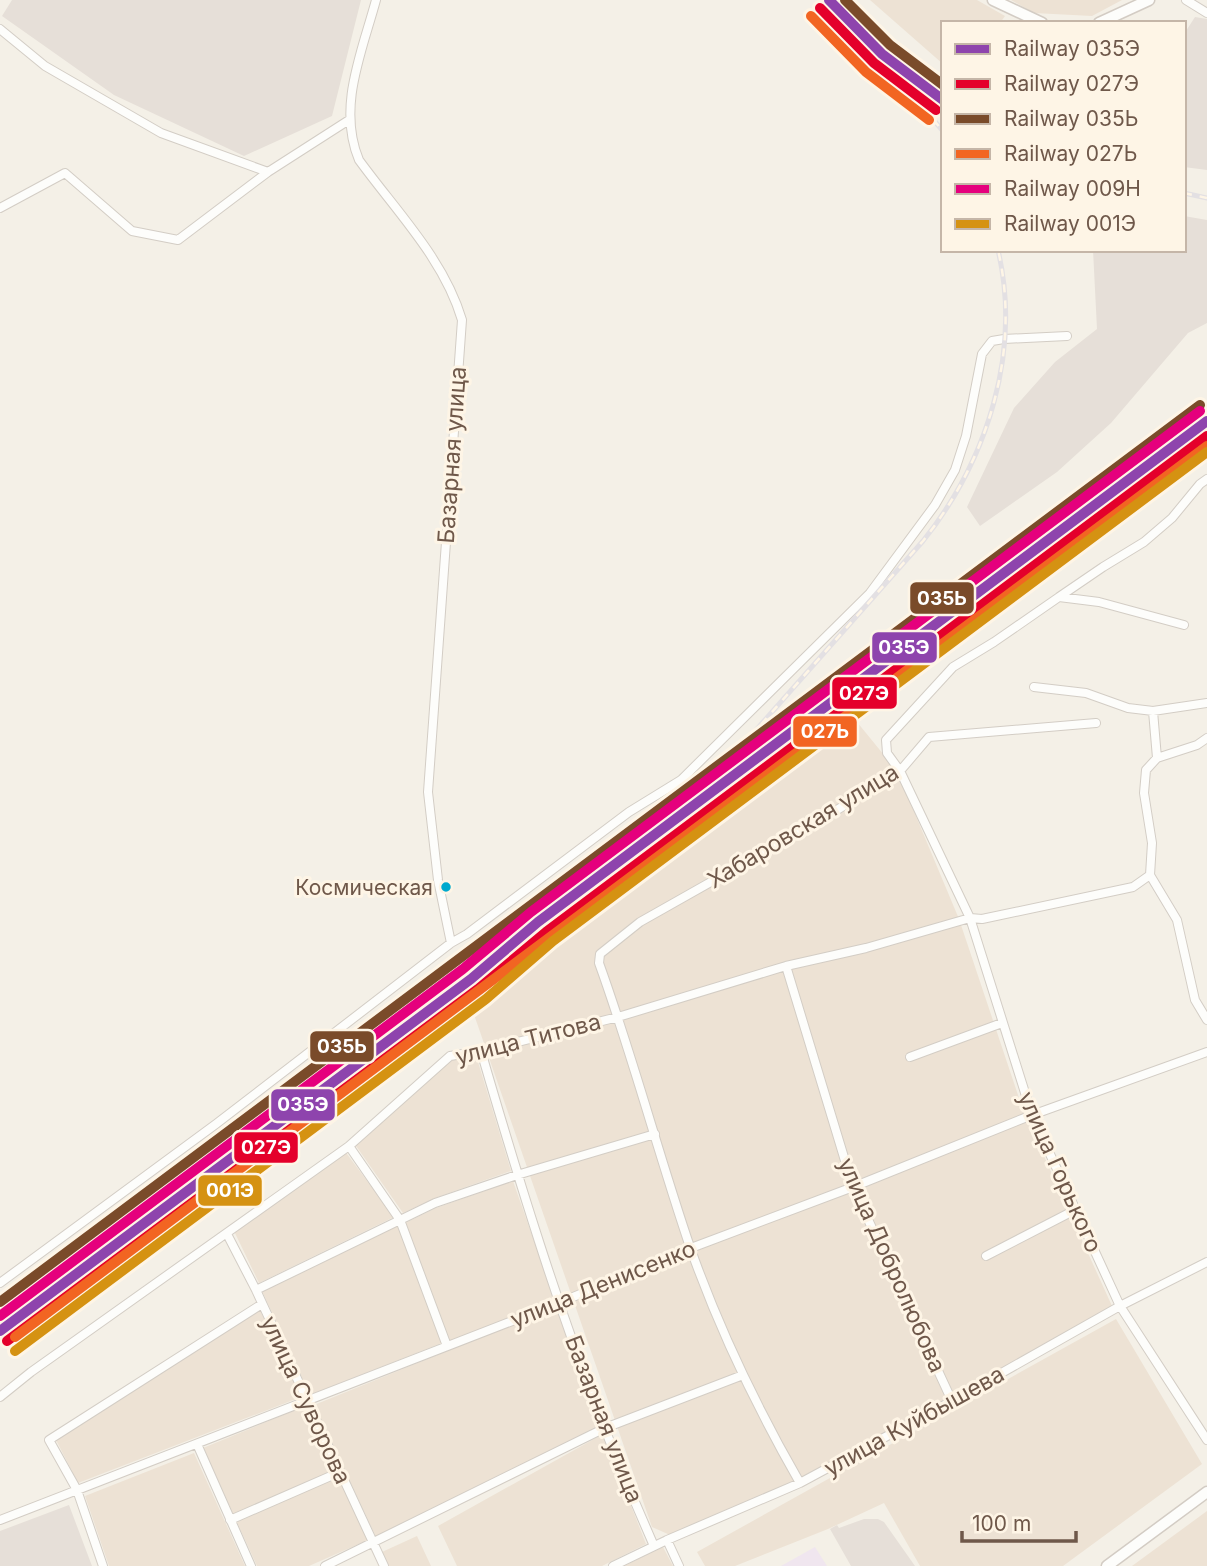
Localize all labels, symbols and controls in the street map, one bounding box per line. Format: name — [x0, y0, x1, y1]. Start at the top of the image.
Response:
legend — [941, 21, 1186, 252]
text: Railway 035Э — [1004, 36, 1140, 61]
text: Railway 027Э — [1004, 71, 1139, 96]
text: Railway 035Ь — [1004, 106, 1138, 131]
text: Railway 027Ь — [1004, 141, 1137, 166]
text: Railway 009Н — [1004, 176, 1141, 201]
text: Railway 001Э — [1004, 211, 1136, 236]
street label: Базарная улица — [432, 366, 472, 544]
line badge: 035Ь — [909, 581, 975, 615]
text: 035Ь — [917, 587, 967, 610]
line badge: 035Э — [871, 631, 938, 664]
text: 035Э — [878, 636, 930, 659]
line badge: 027Э — [831, 676, 898, 710]
text: 027Э — [839, 682, 889, 705]
line badge: 027Ь — [792, 715, 858, 748]
text: 027Ь — [801, 720, 849, 743]
street label: Хабаровская улица — [702, 758, 904, 894]
place label: Космическая — [295, 875, 433, 900]
marker: Космическая — [439, 880, 453, 894]
street label: улица Титова — [452, 1007, 604, 1071]
line badge: 035Ь — [309, 1030, 375, 1063]
text: 035Ь — [317, 1035, 367, 1058]
street label: улица Горького — [1012, 1087, 1108, 1257]
line badge: 035Э — [270, 1088, 336, 1122]
text: 035Э — [277, 1093, 329, 1116]
line badge: 027Э — [233, 1131, 299, 1164]
text: 027Э — [241, 1136, 291, 1159]
street label: улица Добролюбова — [832, 1153, 952, 1377]
line badge: 001Э — [197, 1174, 263, 1207]
text: 001Э — [206, 1179, 254, 1202]
street label: улица Денисенко — [506, 1234, 700, 1334]
street label: улица Суворова — [255, 1312, 357, 1488]
street label: Базарная улица — [559, 1331, 649, 1507]
street label: улица Куйбышева — [819, 1360, 1009, 1482]
scale bar — [962, 1500, 1076, 1544]
text: 100 m — [972, 1511, 1031, 1536]

